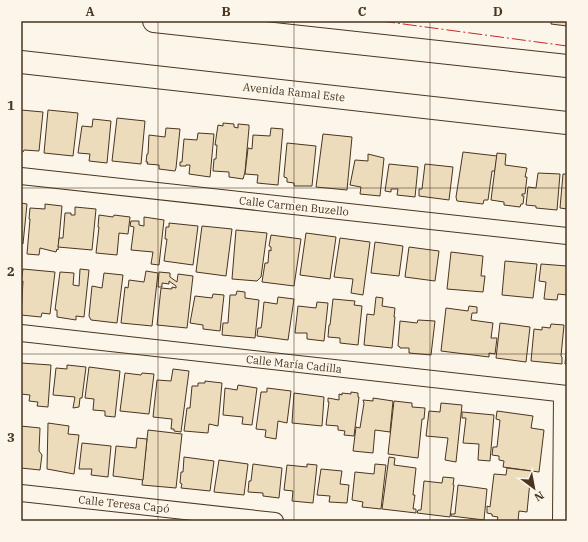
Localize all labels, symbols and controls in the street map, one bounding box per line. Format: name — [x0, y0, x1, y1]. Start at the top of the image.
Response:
text: A — [85, 3, 95, 20]
text: B — [221, 3, 231, 20]
text: C — [358, 3, 367, 20]
text: D — [493, 3, 503, 20]
street label: Avenida Ramal Este — [242, 80, 346, 104]
text: 1 — [7, 97, 15, 114]
street label: Calle Carmen Buzello — [238, 193, 350, 219]
text: 2 — [7, 263, 15, 280]
street label: Calle María Cadilla — [245, 352, 343, 376]
text: 3 — [7, 429, 15, 446]
north arrow — [514, 468, 554, 508]
text: N — [532, 488, 547, 505]
street label: Calle Teresa Capó — [78, 492, 170, 516]

